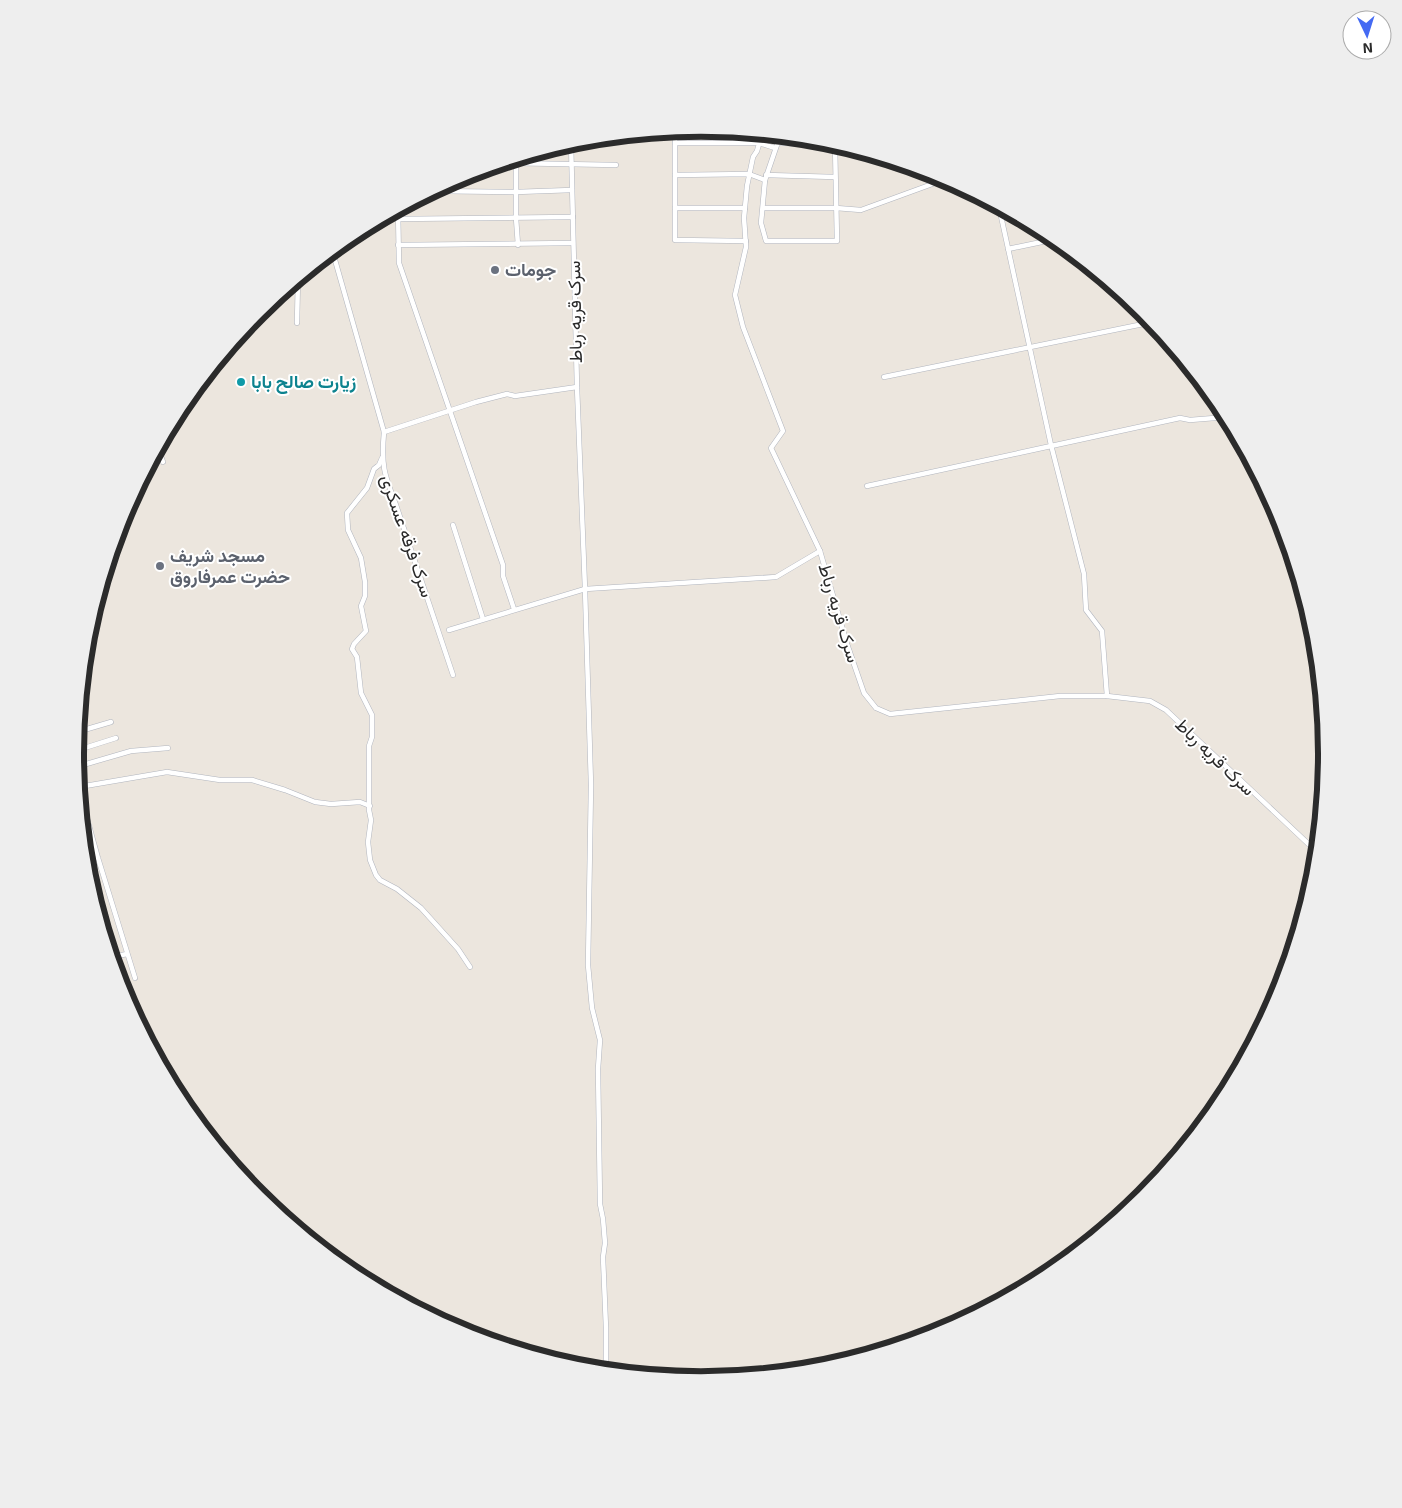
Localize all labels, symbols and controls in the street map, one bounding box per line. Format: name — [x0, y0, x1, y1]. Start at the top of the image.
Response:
north arrow — [1342, 10, 1392, 60]
text: N — [1362, 40, 1374, 57]
place label: جومات — [505, 258, 556, 281]
street label: سرک قریه رباط — [562, 261, 587, 363]
marker: جومات — [489, 264, 501, 276]
place label: زیارت صالح بابا — [251, 370, 356, 394]
marker: زیارت صالح بابا — [235, 376, 247, 388]
street label: سرک فرقه عسکری — [376, 471, 439, 600]
place label: مسجد شریف حضرت عمرفاروق — [170, 544, 290, 588]
marker: مسجد شریف حضرت عمرفاروق — [154, 560, 166, 572]
street label: سرک قریه رباط — [814, 561, 865, 665]
street label: سرک قریه رباط — [1171, 713, 1260, 800]

